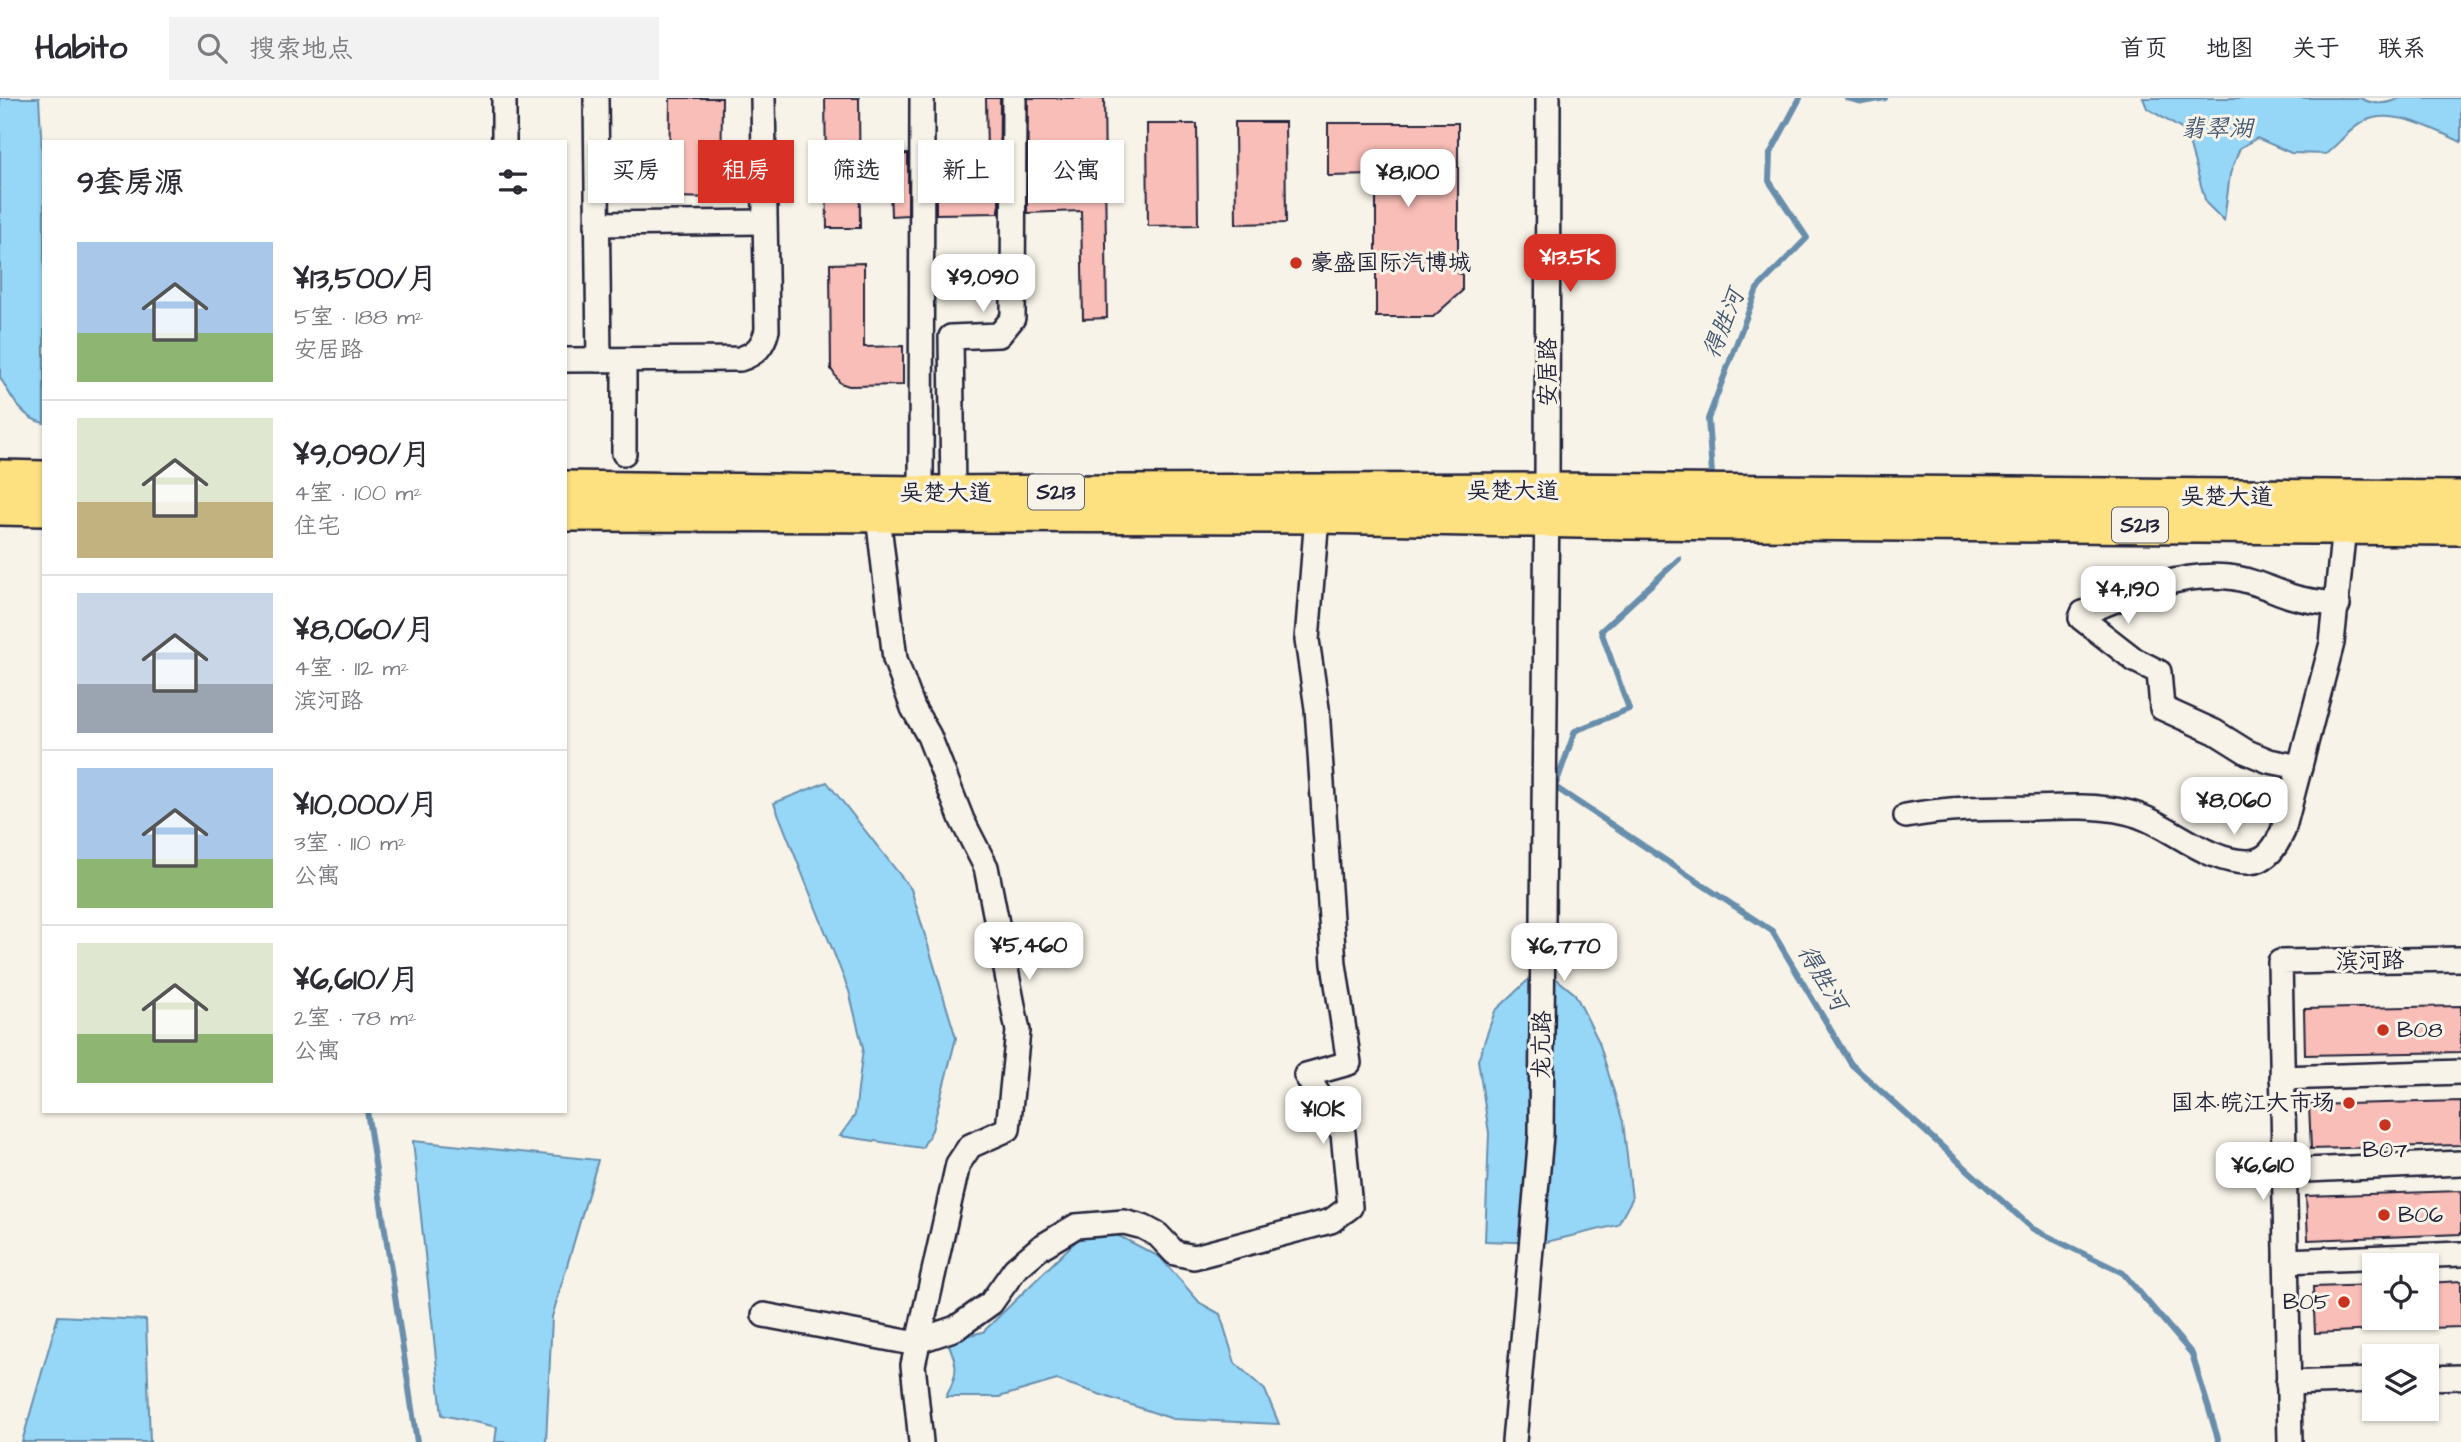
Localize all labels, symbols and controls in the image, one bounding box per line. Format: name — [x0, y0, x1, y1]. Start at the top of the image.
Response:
search box — [169, 17, 659, 80]
text: Habito — [35, 25, 127, 71]
icon: search — [193, 29, 231, 67]
text: 搜索地点 — [249, 31, 353, 67]
text: 首页 — [2120, 32, 2168, 66]
text: 地图 — [2206, 32, 2254, 66]
text: 关于 — [2292, 32, 2340, 66]
text: 联系 — [2378, 32, 2426, 66]
water label: 翡翠湖 — [2181, 112, 2256, 146]
chip: 买房 — [588, 140, 684, 203]
chip: 租房 — [698, 140, 794, 203]
chip: 筛选 — [808, 140, 904, 203]
chip: 新上 — [918, 140, 1014, 203]
chip: 公寓 — [1028, 140, 1124, 203]
pin: ¥8,100 — [1351, 150, 1465, 209]
text: ¥8,100 — [1376, 156, 1440, 188]
text: 9套房源 — [77, 162, 184, 204]
icon: filters — [494, 163, 532, 201]
pin: ¥13.5K — [1513, 234, 1627, 294]
text: ¥13.5K — [1540, 241, 1600, 273]
place label: 豪盛国际汽博城 — [1310, 247, 1471, 279]
pin: ¥9,090 — [926, 254, 1040, 314]
marker: 豪盛国际汽博城 — [1288, 255, 1304, 271]
text: ¥13,500/月 — [294, 258, 437, 300]
text: ¥9,090 — [947, 261, 1019, 293]
icon: home — [133, 270, 217, 354]
water label: 得胜河 — [1695, 281, 1755, 364]
text: 5室 · 188 m² — [294, 301, 423, 333]
text: 安居路 — [294, 334, 363, 366]
street label: 安居路 — [1532, 338, 1564, 407]
text: ¥9,090/月 — [294, 434, 431, 476]
icon: home — [133, 446, 217, 530]
road number: S213 — [1028, 474, 1084, 510]
street label: 吴楚大道 — [1467, 475, 1559, 507]
text: 4室 · 100 m² — [294, 477, 422, 509]
street label: 吴楚大道 — [900, 477, 992, 509]
street label: 吴楚大道 — [2181, 481, 2273, 513]
road number: S213 — [2112, 508, 2168, 542]
text: 住宅 — [294, 510, 340, 542]
pin: ¥4,190 — [2071, 566, 2185, 626]
text: ¥4,190 — [2097, 573, 2159, 605]
text: ¥8,060/月 — [294, 609, 435, 651]
icon: home — [133, 621, 217, 705]
text: 4室 · 112 m² — [294, 652, 409, 684]
text: 滨河路 — [294, 685, 363, 717]
pin: ¥8,060 — [2177, 778, 2291, 837]
text: ¥10,000/月 — [294, 784, 439, 826]
text: ¥8,060 — [2197, 784, 2271, 816]
icon: home — [133, 796, 217, 880]
text: 3室 · 110 m² — [294, 827, 406, 859]
text: 公寓 — [294, 860, 340, 892]
pin: ¥5,460 — [972, 922, 1086, 982]
pin: ¥6,770 — [1507, 924, 1621, 983]
text: ¥5,460 — [990, 929, 1068, 961]
text: ¥6,770 — [1527, 930, 1601, 962]
water label: 得胜河 — [1789, 938, 1857, 1021]
street label: 滨河路 — [2335, 944, 2405, 978]
text: ¥6,610/月 — [294, 959, 419, 1001]
icon: home — [133, 971, 217, 1055]
text: 2室 · 78 m² — [294, 1002, 417, 1034]
street label: 龙亢路 — [1525, 1010, 1559, 1080]
place label: B08 — [2397, 1014, 2443, 1046]
marker: B08 — [2375, 1022, 2391, 1038]
text: 公寓 — [294, 1035, 340, 1067]
pin: ¥10K — [1282, 1086, 1364, 1146]
place label: 国本·皖江大市场 — [2171, 1087, 2335, 1119]
text: ¥10K — [1301, 1093, 1345, 1125]
marker: 国本·皖江大市场 — [2341, 1095, 2357, 1111]
marker: B07 — [2377, 1117, 2393, 1133]
place label: B07 — [2362, 1134, 2408, 1166]
pin: ¥6,610 — [2206, 1142, 2320, 1202]
text: ¥6,610 — [2232, 1149, 2294, 1181]
place label: B06 — [2398, 1199, 2443, 1231]
marker: B06 — [2376, 1207, 2392, 1223]
map controls — [2362, 1253, 2439, 1421]
button: locate — [2362, 1253, 2439, 1330]
place label: B05 — [2283, 1286, 2330, 1318]
marker: B05 — [2336, 1294, 2352, 1310]
button: layers — [2362, 1344, 2439, 1421]

